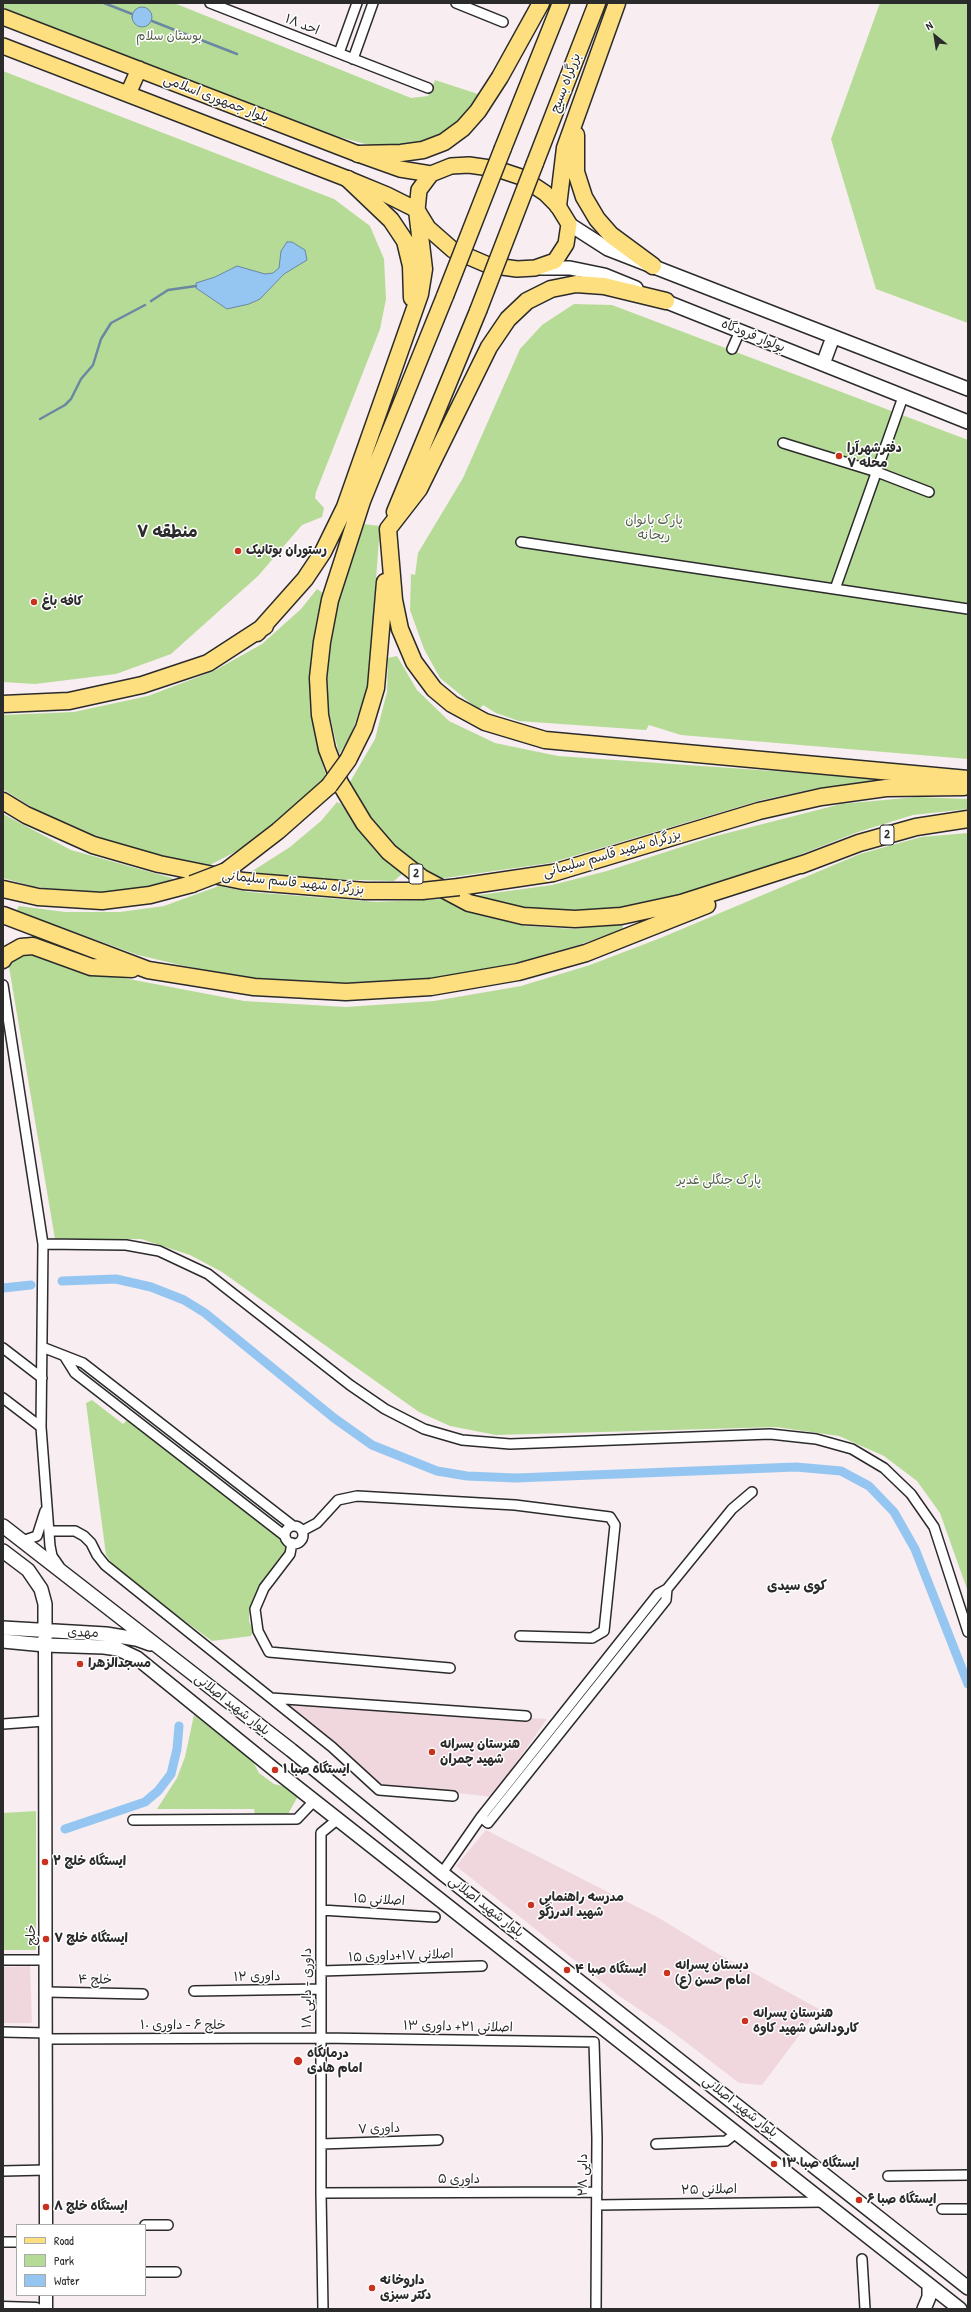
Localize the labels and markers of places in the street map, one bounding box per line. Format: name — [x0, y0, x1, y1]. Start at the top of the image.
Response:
place label: دفترشهرآرا محله ۷ — [847, 441, 902, 472]
marker: دفترشهرآرا محله ۷ — [834, 451, 844, 461]
place label: رستوران بوتانیک — [246, 543, 327, 559]
marker: رستوران بوتانیک — [233, 546, 243, 556]
place label: کافه باغ — [42, 594, 83, 610]
marker: کافه باغ — [29, 597, 39, 607]
place label: مسجدالزهرا — [88, 1656, 151, 1672]
marker: مسجدالزهرا — [75, 1659, 85, 1669]
place label: هنرستان پسرانه شهید چمران — [440, 1737, 520, 1768]
marker: هنرستان پسرانه شهید چمران — [427, 1747, 437, 1757]
place label: ایستگاه صبا ۱ — [283, 1762, 350, 1778]
marker: ایستگاه صبا ۱ — [270, 1765, 280, 1775]
place label: ایستگاه خلچ ۲ — [53, 1854, 126, 1870]
marker: ایستگاه خلچ ۲ — [40, 1857, 50, 1867]
place label: مدرسه راهنمایی شهید اندرزگو — [539, 1890, 624, 1921]
marker: مدرسه راهنمایی شهید اندرزگو — [526, 1900, 536, 1910]
place label: ایستگاه خلج ۷ — [54, 1931, 128, 1947]
marker: ایستگاه خلج ۷ — [41, 1934, 51, 1944]
place label: دبستان پسرانه امام حسن (ع) — [675, 1958, 750, 1989]
place label: ایستگاه صبا ۴ — [575, 1962, 646, 1978]
marker: ایستگاه صبا ۴ — [562, 1965, 572, 1975]
marker: دبستان پسرانه امام حسن (ع) — [662, 1968, 672, 1978]
place label: هنرستان پسرانه کارودانش شهید کاوه — [753, 2006, 859, 2037]
marker: هنرستان پسرانه کارودانش شهید کاوه — [740, 2016, 750, 2026]
place label: درمانگاه امام هادی — [307, 2046, 362, 2077]
marker: درمانگاه امام هادی — [292, 2055, 304, 2067]
place label: ایستگاه صبا ۱۳ — [782, 2156, 859, 2172]
marker: ایستگاه صبا ۱۳ — [769, 2159, 779, 2169]
place label: ایستگاه صبا ۶ — [867, 2192, 936, 2208]
marker: ایستگاه صبا ۶ — [854, 2195, 864, 2205]
place label: ایستگاه خلچ ۸ — [54, 2199, 128, 2215]
marker: ایستگاه خلچ ۸ — [41, 2202, 51, 2212]
place label: داروخانه دکتر سبزی — [380, 2273, 431, 2304]
marker: داروخانه دکتر سبزی — [367, 2283, 377, 2293]

